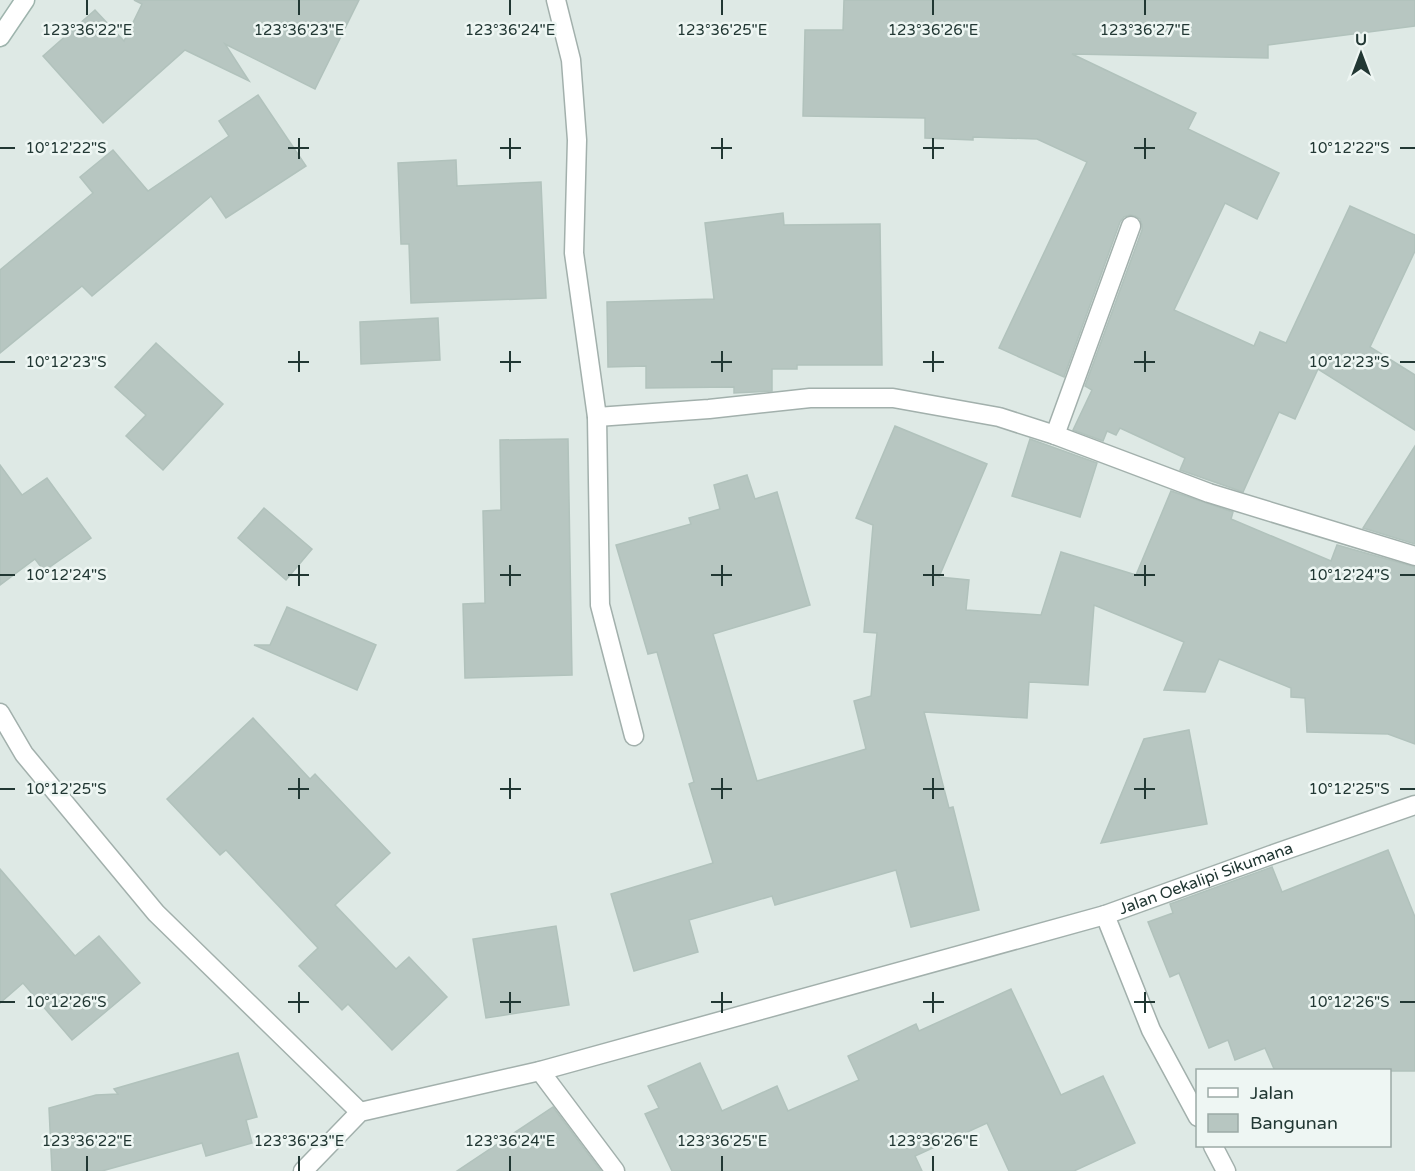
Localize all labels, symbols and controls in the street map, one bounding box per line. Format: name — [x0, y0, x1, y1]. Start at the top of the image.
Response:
text: 123°36'22"E — [42, 21, 132, 39]
text: 123°36'23"E — [254, 21, 344, 39]
text: 123°36'24"E — [465, 21, 555, 39]
text: 123°36'25"E — [677, 21, 767, 39]
text: 123°36'26"E — [888, 21, 978, 39]
text: 123°36'27"E — [1100, 21, 1190, 39]
north arrow — [1331, 24, 1391, 84]
text: U — [1355, 30, 1367, 50]
text: 10°12'22"S — [26, 139, 106, 157]
text: 10°12'22"S — [1309, 139, 1389, 157]
text: 10°12'23"S — [26, 353, 106, 371]
text: 10°12'23"S — [1309, 353, 1389, 371]
text: 10°12'24"S — [26, 566, 106, 584]
text: 10°12'24"S — [1309, 566, 1389, 584]
text: 10°12'25"S — [26, 780, 106, 798]
text: 10°12'25"S — [1309, 780, 1389, 798]
street label: Jalan Oekalipi Sikumana — [1116, 838, 1296, 919]
text: 10°12'26"S — [26, 993, 106, 1011]
text: 10°12'26"S — [1309, 993, 1389, 1011]
legend — [1196, 1069, 1391, 1147]
text: Jalan — [1250, 1082, 1294, 1104]
text: Bangunan — [1250, 1112, 1338, 1134]
text: 123°36'22"E — [42, 1132, 132, 1150]
text: 123°36'23"E — [254, 1132, 344, 1150]
text: 123°36'24"E — [465, 1132, 555, 1150]
text: 123°36'25"E — [677, 1132, 767, 1150]
text: 123°36'26"E — [888, 1132, 978, 1150]

